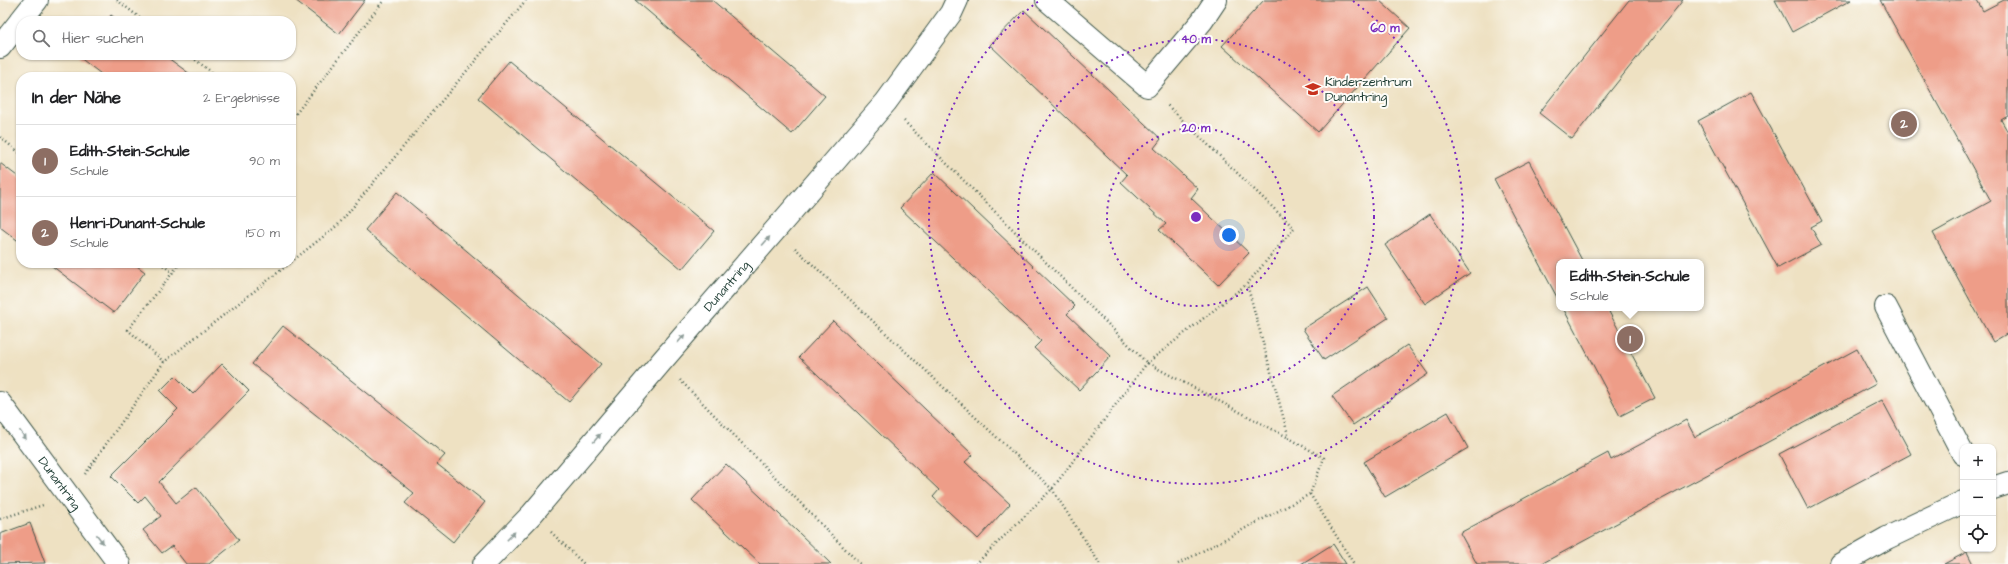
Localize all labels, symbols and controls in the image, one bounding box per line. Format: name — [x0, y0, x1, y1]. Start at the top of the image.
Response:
search box — [16, 16, 296, 60]
text: 60 m — [1370, 20, 1400, 37]
icon: search — [30, 27, 52, 49]
text: Hier suchen — [62, 28, 143, 49]
text: 40 m — [1181, 31, 1212, 48]
place label: Kinderzentrum Dunantring — [1325, 73, 1412, 107]
school or university icon: Kinderzentrum Dunantring — [1304, 80, 1322, 98]
text: In der Nähe — [32, 86, 121, 110]
text: 2 Ergebnisse — [203, 89, 280, 107]
pin: 2 — [1891, 109, 1917, 139]
text: 20 m — [1181, 120, 1211, 137]
text: Edith-Stein-Schule — [70, 141, 190, 162]
text: 1 — [44, 152, 46, 170]
text: 90 m — [249, 152, 280, 170]
text: Schule — [70, 162, 109, 180]
centre of rings — [1189, 210, 1203, 224]
text: Henri-Dunant-Schule — [70, 213, 205, 234]
text: 2 — [41, 224, 49, 242]
text: 150 m — [246, 224, 280, 242]
your location — [1219, 225, 1239, 245]
text: Schule — [70, 234, 109, 252]
one-way arrow — [761, 236, 770, 245]
street label: Dunantring — [700, 257, 755, 316]
popup — [1556, 259, 1704, 311]
text: Edith-Stein-Schule — [1570, 266, 1690, 287]
text: Schule — [1570, 287, 1609, 305]
pin: 1 — [1617, 324, 1643, 354]
one-way arrow — [676, 333, 685, 344]
one-way arrow — [19, 429, 27, 440]
one-way arrow — [592, 432, 601, 443]
map controls — [1960, 444, 1996, 552]
button: + — [1960, 444, 1996, 480]
street label: Dunantring — [34, 453, 85, 515]
button: − — [1960, 480, 1996, 516]
button: locate — [1960, 516, 1996, 552]
one-way arrow — [507, 531, 516, 541]
one-way arrow — [96, 534, 105, 545]

